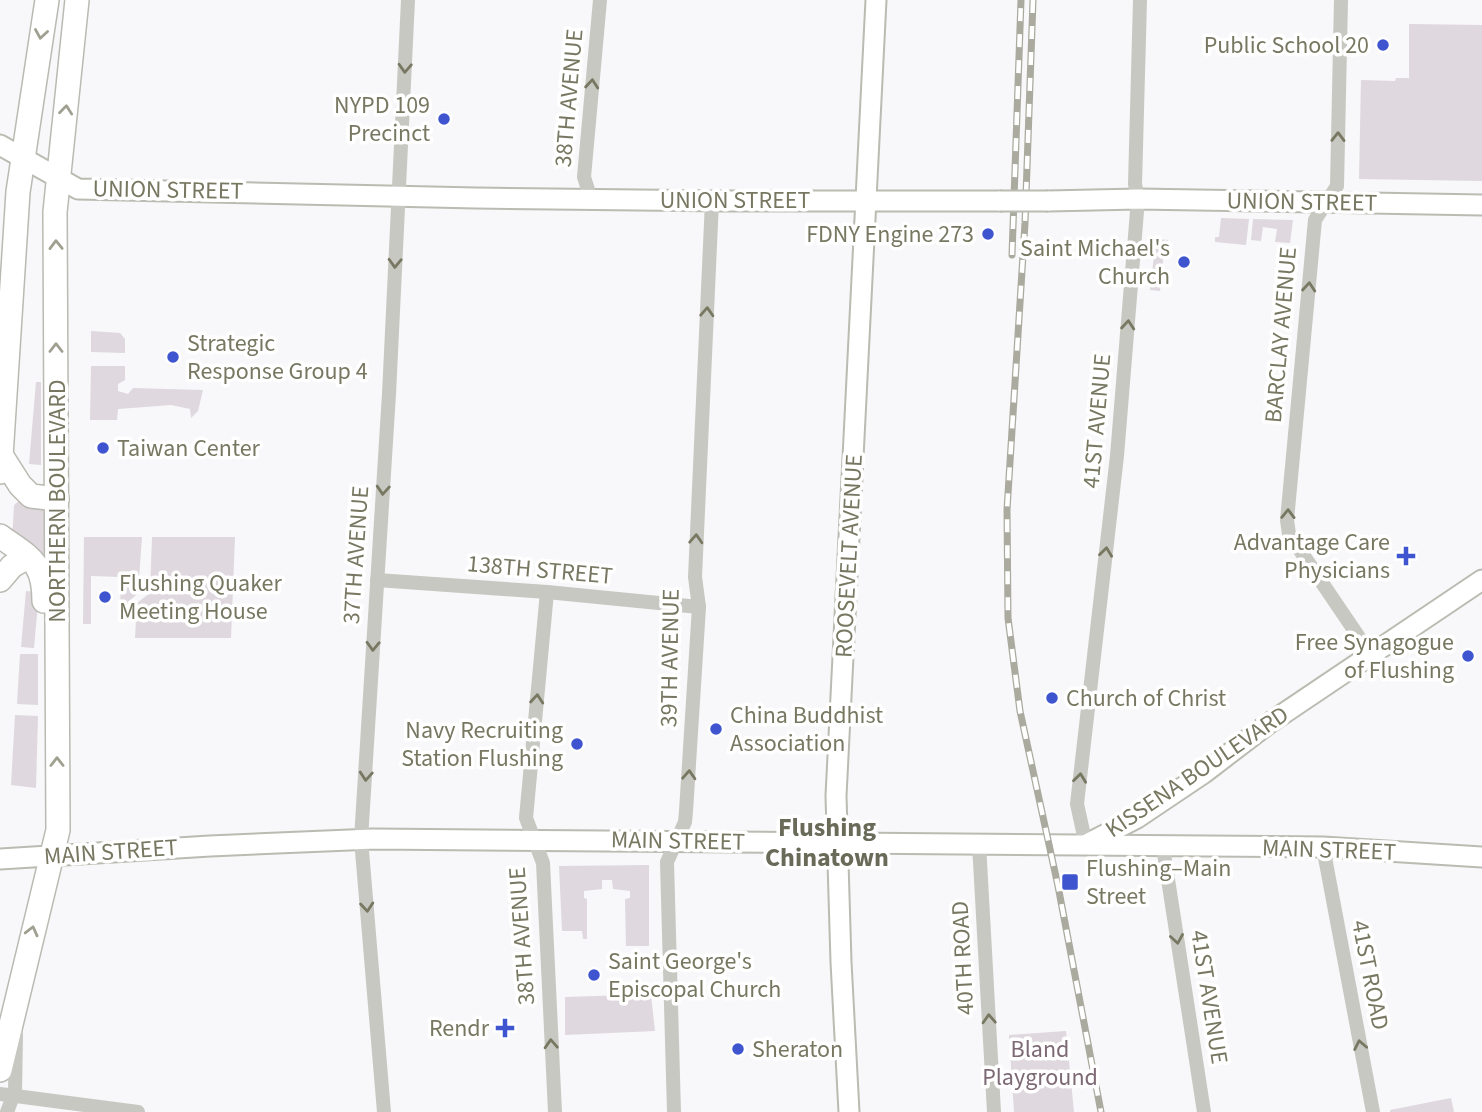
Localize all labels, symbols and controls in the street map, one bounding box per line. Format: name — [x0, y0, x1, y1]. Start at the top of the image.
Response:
street label: 38TH AVENUE — [546, 27, 592, 169]
one-way arrow — [34, 28, 49, 40]
place label: Public School 20 — [1204, 28, 1369, 63]
marker: Public School 20 — [1375, 37, 1391, 53]
one-way arrow — [397, 63, 412, 74]
one-way arrow — [584, 78, 599, 89]
place label: NYPD 109 Precinct — [334, 88, 430, 151]
one-way arrow — [58, 104, 73, 116]
marker: NYPD 109 Precinct — [436, 111, 452, 127]
one-way arrow — [1330, 132, 1346, 142]
street label: UNION STREET — [92, 171, 244, 209]
street label: UNION STREET — [660, 183, 810, 218]
street label: UNION STREET — [1226, 183, 1378, 221]
place label: FDNY Engine 273 — [806, 217, 974, 252]
marker: FDNY Engine 273 — [980, 226, 996, 242]
place label: Saint Michael's Church — [1020, 231, 1170, 294]
one-way arrow — [48, 239, 64, 250]
street label: BARCLAY AVENUE — [1256, 246, 1306, 424]
marker: Saint Michael's Church — [1176, 254, 1192, 270]
one-way arrow — [388, 258, 403, 269]
one-way arrow — [1301, 281, 1316, 292]
one-way arrow — [699, 306, 714, 317]
one-way arrow — [1120, 320, 1135, 331]
place label: Strategic Response Group 4 — [187, 326, 368, 389]
one-way arrow — [48, 342, 64, 353]
marker: Strategic Response Group 4 — [165, 349, 181, 365]
street label: 41ST AVENUE — [1074, 352, 1120, 490]
street label: NORTHERN BOULEVARD — [40, 379, 75, 623]
place label: Taiwan Center — [117, 431, 261, 466]
marker: Taiwan Center — [95, 440, 111, 456]
street label: ROOSEVELT AVENUE — [826, 453, 872, 659]
street label: 37TH AVENUE — [334, 485, 378, 625]
one-way arrow — [376, 485, 391, 496]
one-way arrow — [1281, 508, 1296, 519]
place label: Advantage Care Physicians — [1234, 525, 1390, 588]
one-way arrow — [689, 534, 704, 545]
street label: 138TH STREET — [466, 546, 614, 594]
one-way arrow — [1099, 546, 1114, 558]
marker: Advantage Care Physicians — [1396, 546, 1416, 566]
place label: Flushing Quaker Meeting House — [119, 566, 283, 629]
street label: 39TH AVENUE — [651, 588, 689, 728]
marker: Flushing Quaker Meeting House — [97, 589, 113, 605]
place label: Free Synagogue of Flushing — [1295, 625, 1454, 688]
one-way arrow — [366, 641, 381, 652]
marker: Free Synagogue of Flushing — [1460, 648, 1476, 664]
place label: Church of Christ — [1066, 681, 1226, 716]
marker: Church of Christ — [1044, 690, 1060, 706]
one-way arrow — [529, 694, 544, 705]
street label: KISSENA BOULEVARD — [1098, 697, 1296, 847]
place label: China Buddhist Association — [730, 698, 883, 761]
place label: Navy Recruiting Station Flushing — [401, 713, 563, 776]
marker: China Buddhist Association — [708, 721, 724, 737]
marker: Navy Recruiting Station Flushing — [569, 736, 585, 752]
one-way arrow — [49, 756, 65, 767]
one-way arrow — [681, 769, 696, 780]
one-way arrow — [359, 771, 374, 782]
one-way arrow — [1072, 772, 1087, 784]
district label: Flushing Chinatown — [765, 809, 889, 876]
street label: MAIN STREET — [611, 822, 745, 860]
street label: MAIN STREET — [43, 830, 179, 874]
street label: MAIN STREET — [1261, 830, 1397, 870]
place label: Flushing–Main Street — [1086, 851, 1231, 914]
street label: 38TH AVENUE — [500, 866, 544, 1006]
marker: Flushing–Main Street — [1060, 872, 1080, 892]
street label: 40TH ROAD — [943, 900, 983, 1016]
one-way arrow — [359, 902, 374, 913]
street label: 41ST ROAD — [1342, 917, 1398, 1033]
one-way arrow — [24, 925, 38, 937]
street label: 41ST AVENUE — [1181, 927, 1237, 1067]
one-way arrow — [1169, 933, 1184, 945]
place label: Saint George's Episcopal Church — [608, 944, 781, 1007]
marker: Saint George's Episcopal Church — [586, 967, 602, 983]
place label: Rendr — [429, 1011, 490, 1046]
one-way arrow — [981, 1014, 996, 1025]
marker: Rendr — [495, 1018, 515, 1038]
place label: Sheraton — [752, 1032, 843, 1067]
park label: Bland Playground — [982, 1032, 1098, 1095]
one-way arrow — [544, 1038, 559, 1049]
one-way arrow — [1353, 1039, 1368, 1051]
marker: Sheraton — [730, 1041, 746, 1057]

